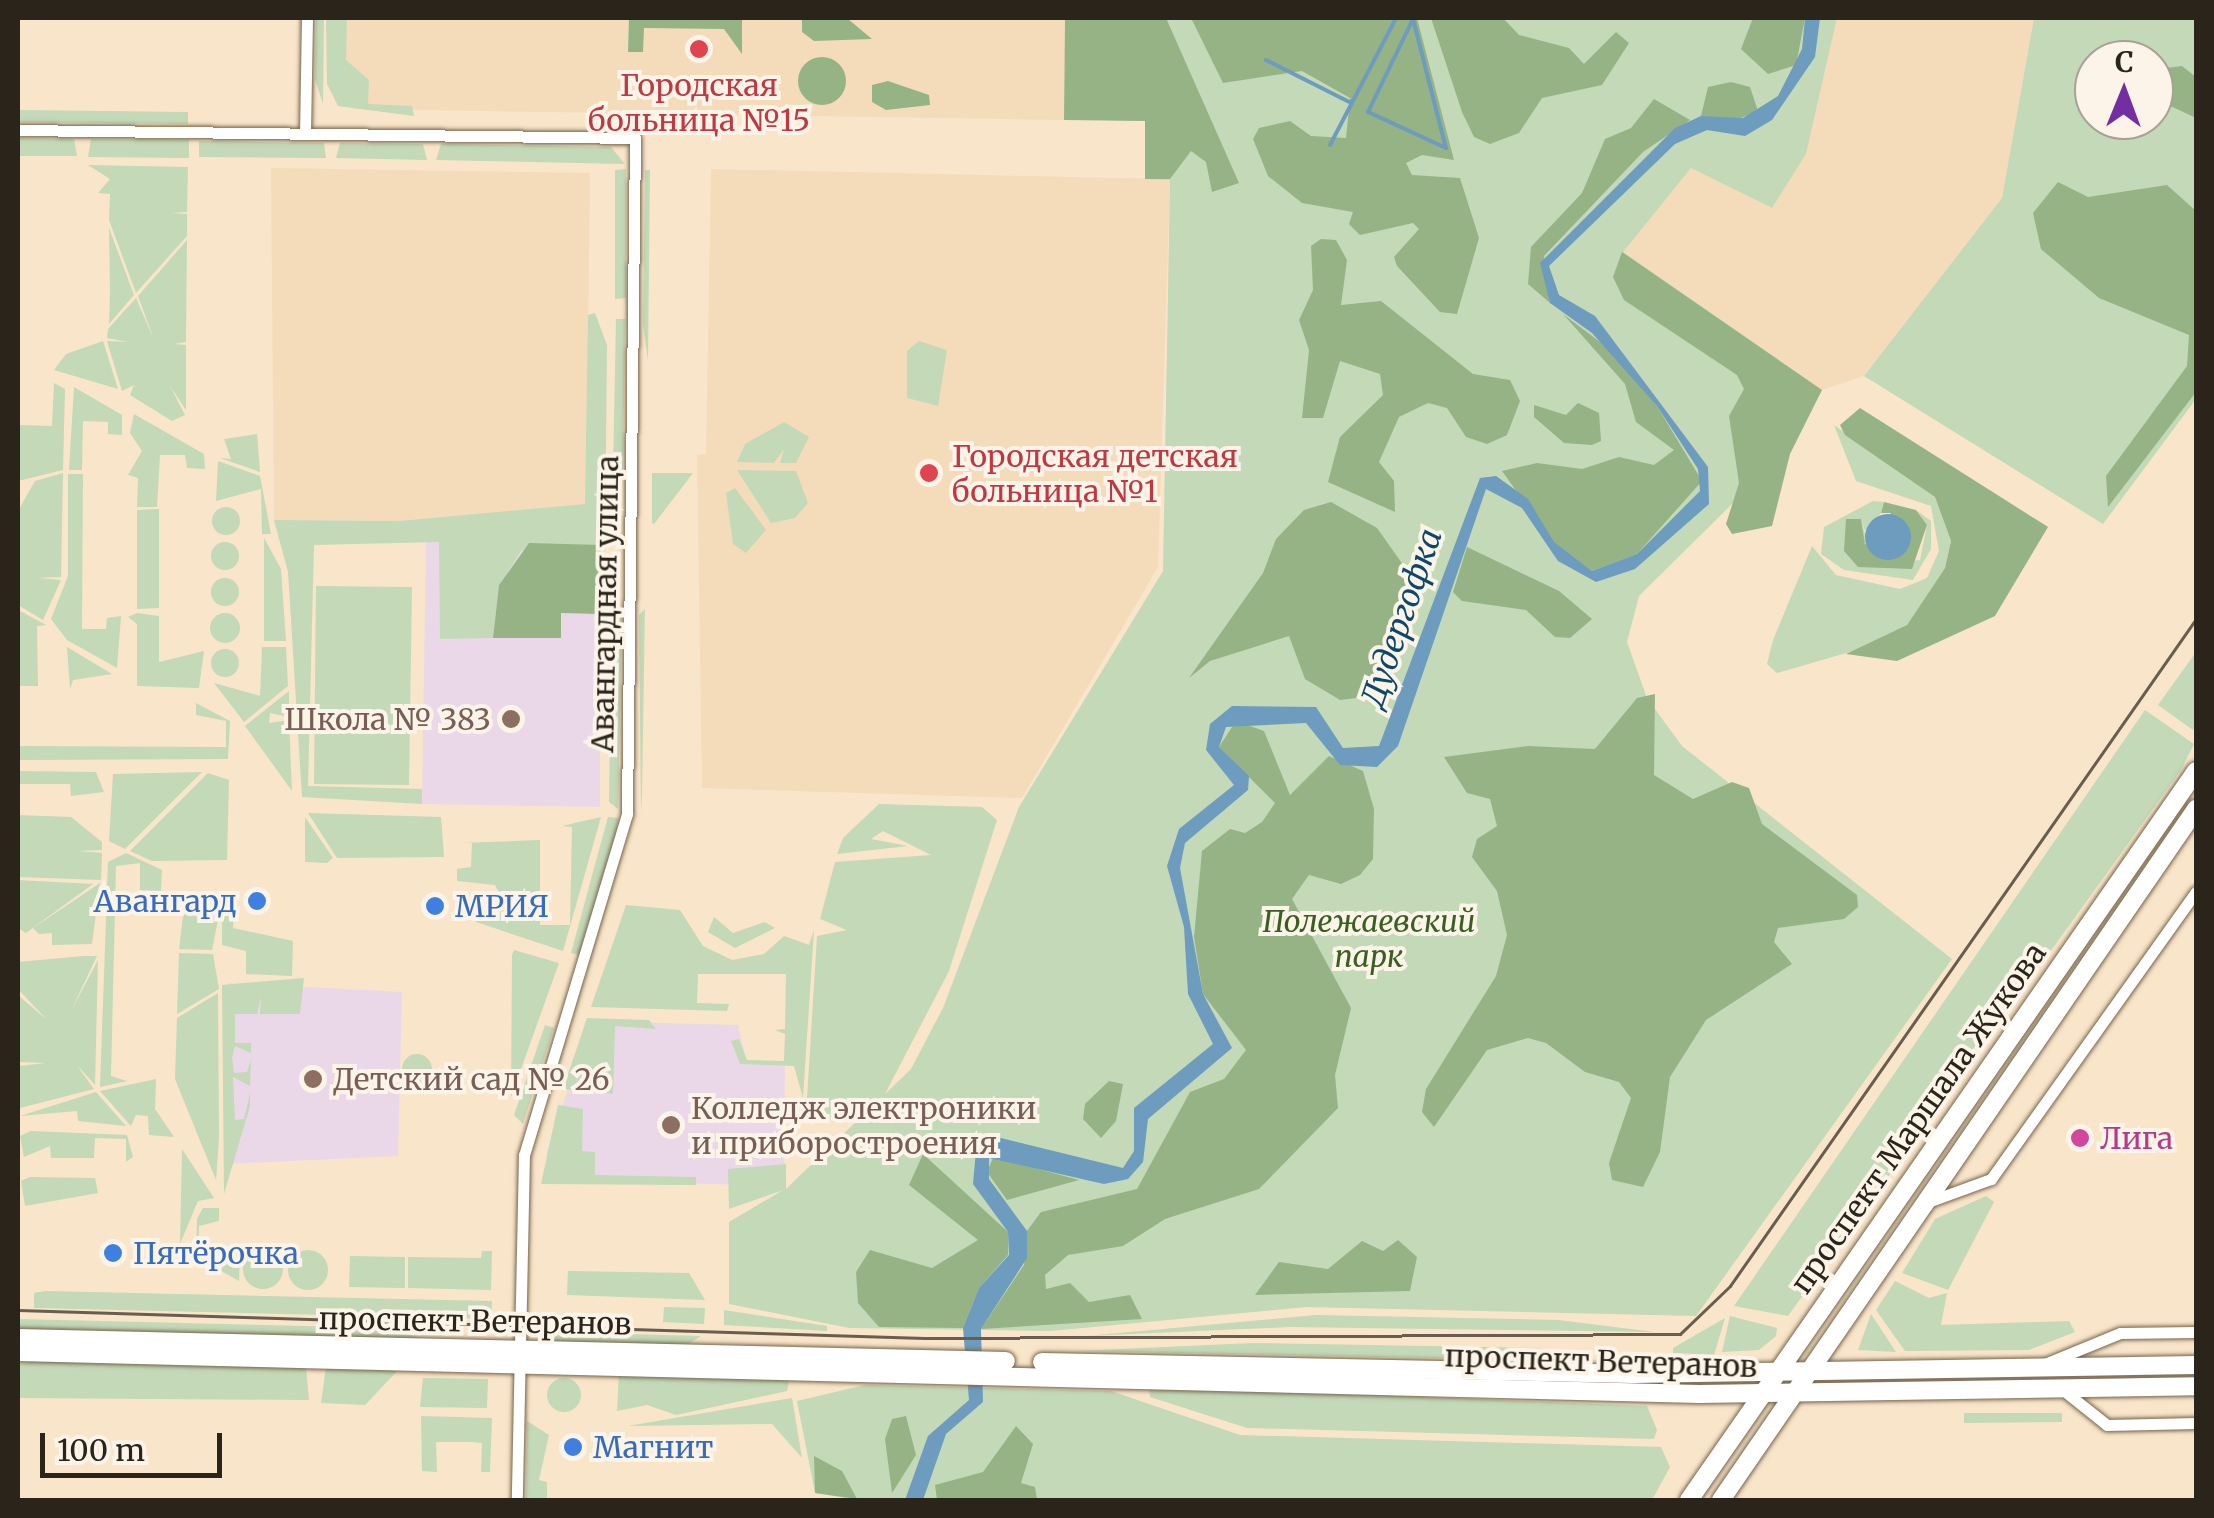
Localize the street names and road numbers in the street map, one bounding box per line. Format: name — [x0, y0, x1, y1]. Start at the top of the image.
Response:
street label: Авангардная улица — [584, 455, 626, 753]
street label: проспект Маршала Жукова — [1783, 936, 2053, 1300]
street label: проспект Ветеранов — [318, 1300, 632, 1342]
street label: проспект Ветеранов — [1444, 1338, 1758, 1384]

